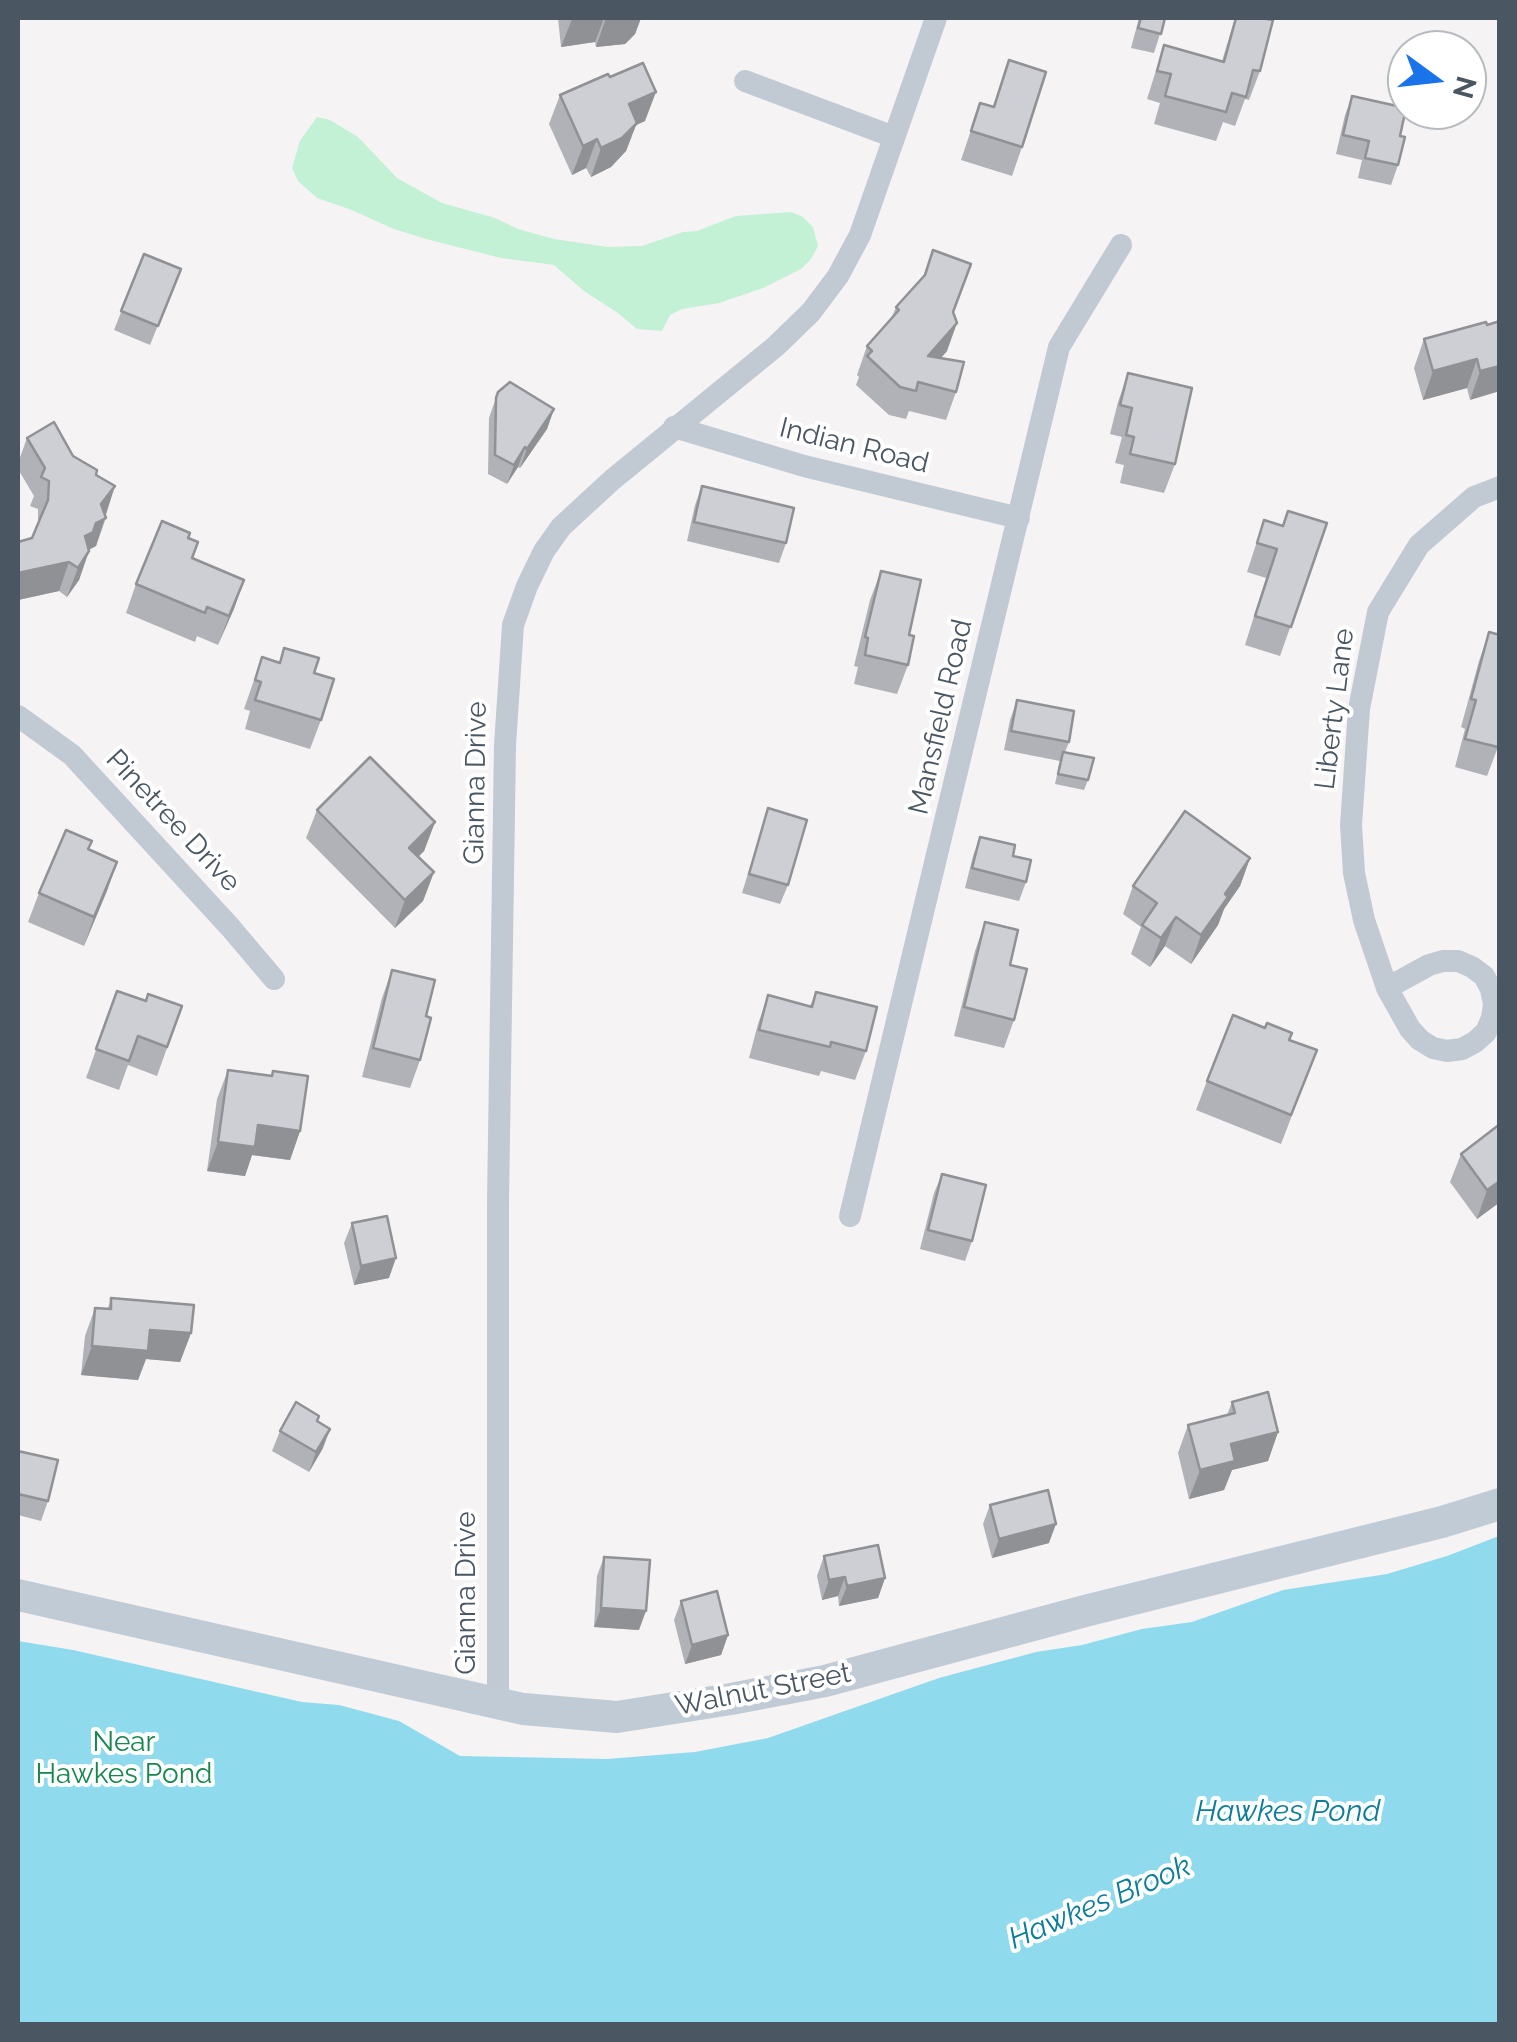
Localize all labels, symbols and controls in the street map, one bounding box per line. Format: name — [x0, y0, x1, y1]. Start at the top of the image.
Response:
north arrow — [1387, 30, 1487, 130]
text: N — [1446, 73, 1483, 102]
street label: Indian Road — [776, 411, 932, 481]
street label: Mansfield Road — [902, 616, 980, 818]
street label: Liberty Lane — [1308, 627, 1362, 791]
street label: Gianna Drive — [458, 701, 494, 865]
street label: Pinetree Drive — [99, 743, 247, 899]
street label: Gianna Drive — [450, 1511, 484, 1675]
street label: Walnut Street — [673, 1657, 853, 1723]
park label: Near Hawkes Pond — [36, 1726, 212, 1792]
water label: Hawkes Pond — [1196, 1794, 1380, 1830]
water label: Hawkes Brook — [1003, 1848, 1197, 1958]

